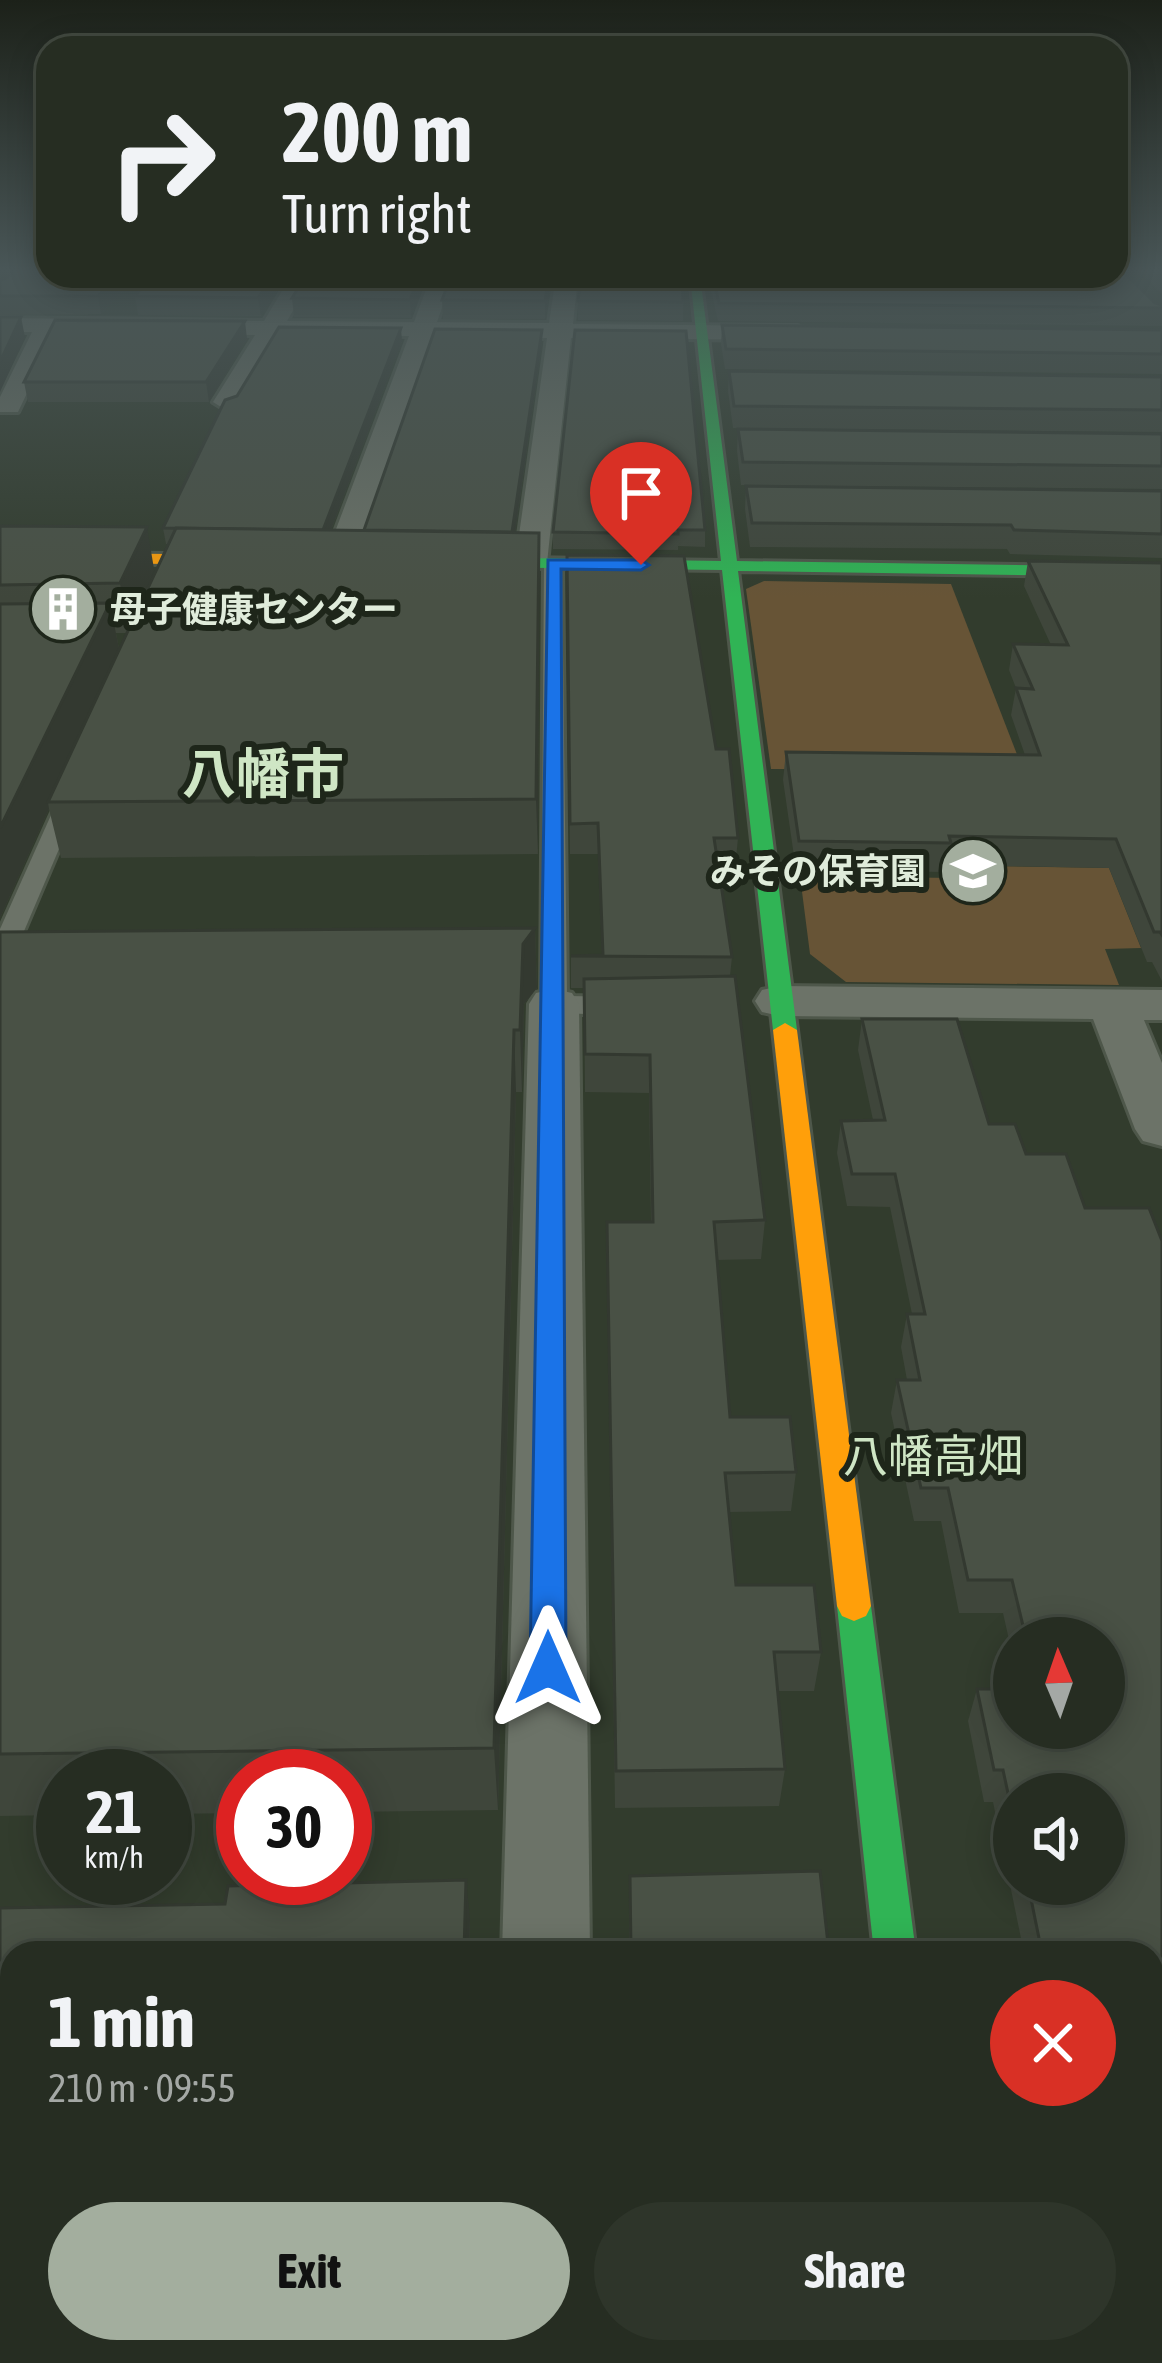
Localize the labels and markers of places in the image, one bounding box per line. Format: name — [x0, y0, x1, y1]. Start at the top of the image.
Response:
pin — [590, 442, 692, 565]
building icon: 母子健康センター — [28, 574, 98, 644]
place label: 母子健康センター — [110, 588, 398, 630]
school or university icon: みその保育園 — [938, 836, 1008, 906]
place label: みその保育園 — [710, 850, 926, 892]

